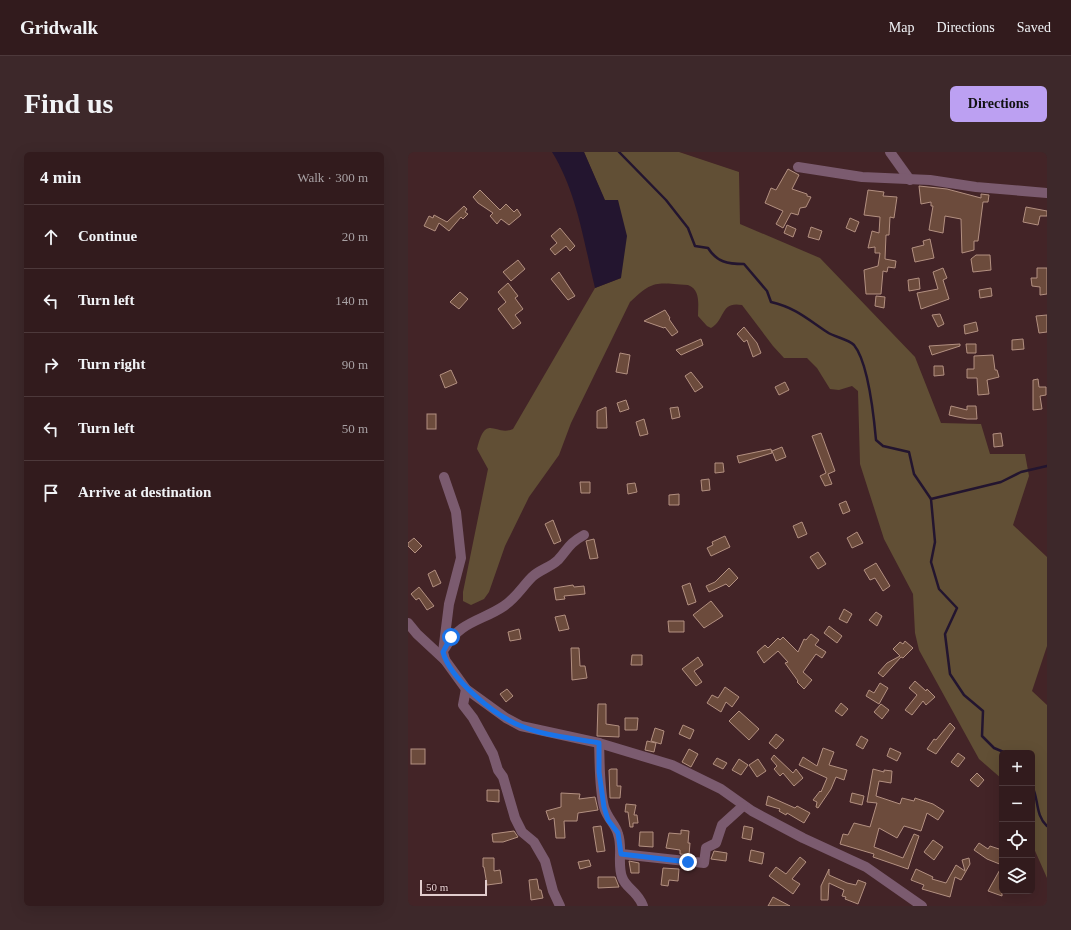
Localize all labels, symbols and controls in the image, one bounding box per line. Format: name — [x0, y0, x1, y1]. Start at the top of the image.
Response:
text: Gridwalk — [20, 17, 98, 38]
text: Map — [889, 20, 914, 35]
text: Directions — [936, 20, 995, 35]
text: Saved — [1017, 20, 1051, 35]
button: Directions — [950, 86, 1047, 122]
text: Find us — [24, 88, 114, 119]
text: 4 min — [40, 168, 81, 187]
text: Walk · 300 m — [297, 170, 368, 185]
icon: ahead — [40, 226, 62, 248]
text: Continue — [78, 228, 137, 244]
text: 20 m — [342, 229, 368, 244]
icon: left — [40, 290, 62, 312]
text: Turn left — [78, 292, 135, 308]
text: 140 m — [335, 293, 368, 308]
icon: right — [40, 354, 62, 376]
text: Turn right — [78, 356, 145, 372]
text: 90 m — [342, 357, 368, 372]
icon: left — [40, 418, 62, 440]
text: Turn left — [78, 420, 135, 436]
text: 50 m — [342, 421, 368, 436]
icon: arrive — [40, 482, 62, 504]
text: Arrive at destination — [78, 484, 211, 500]
route start — [442, 628, 460, 646]
map controls — [999, 750, 1035, 894]
button: + — [999, 750, 1035, 786]
button: − — [999, 786, 1035, 822]
button: locate — [999, 822, 1035, 858]
route end — [679, 853, 697, 871]
button: layers — [999, 858, 1035, 894]
scale bar — [420, 878, 487, 897]
text: 50 m — [426, 881, 448, 893]

